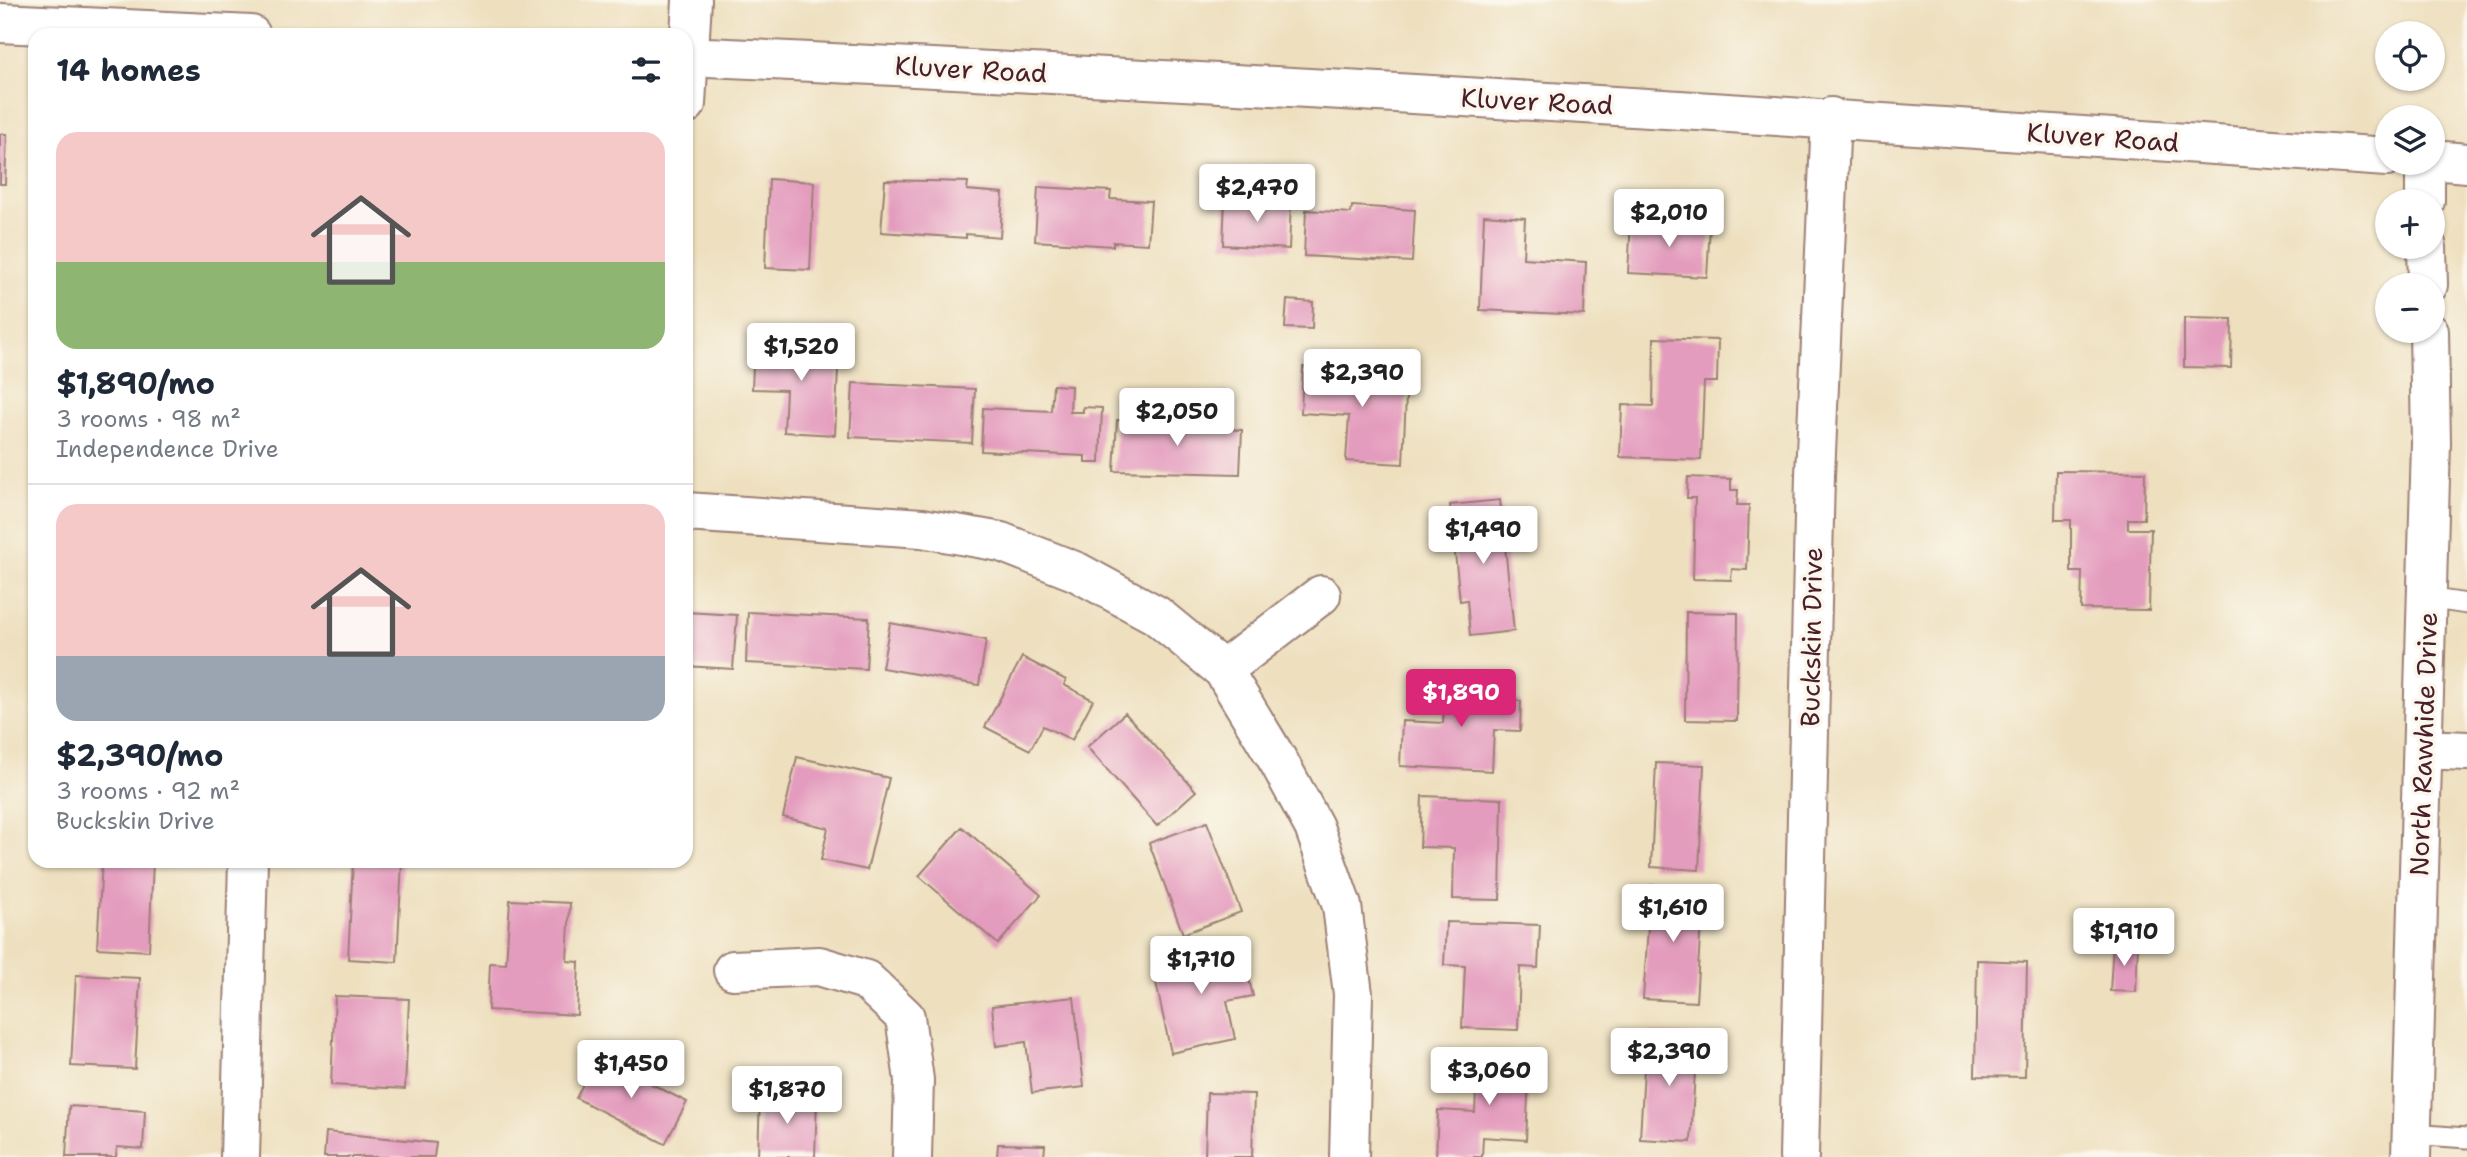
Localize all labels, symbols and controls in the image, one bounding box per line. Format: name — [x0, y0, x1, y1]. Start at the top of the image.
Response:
map controls — [2375, 21, 2445, 343]
button: locate — [2375, 21, 2445, 91]
street label: Kluver Road — [894, 48, 1048, 90]
text: 14 homes — [56, 50, 201, 91]
icon: filters — [627, 51, 665, 89]
street label: Kluver Road — [1460, 80, 1614, 122]
button: layers — [2375, 105, 2445, 175]
street label: Kluver Road — [2026, 114, 2180, 160]
pin: $2,470 — [1200, 164, 1314, 224]
text: $2,470 — [1215, 172, 1299, 202]
icon: home — [298, 177, 424, 303]
button: + — [2375, 189, 2445, 259]
pin: $2,010 — [1612, 190, 1726, 249]
text: $2,010 — [1630, 197, 1708, 227]
button: − — [2375, 273, 2445, 343]
pin: $1,520 — [744, 324, 858, 383]
text: $1,520 — [763, 331, 839, 361]
pin: $2,390 — [1305, 350, 1419, 409]
text: $2,390 — [1320, 357, 1404, 387]
text: $1,890/mo — [56, 363, 215, 404]
pin: $2,050 — [1120, 388, 1234, 448]
text: $2,050 — [1135, 396, 1219, 426]
text: 3 rooms · 98 m² — [56, 404, 241, 434]
text: Independence Drive — [56, 434, 279, 464]
pin: $1,490 — [1426, 506, 1540, 566]
text: $1,490 — [1445, 514, 1522, 544]
street label: Buckskin Drive — [1792, 547, 1830, 727]
icon: home — [298, 549, 424, 675]
street label: North Rawhide Drive — [2401, 611, 2445, 877]
pin: $1,890 — [1404, 670, 1518, 729]
text: $1,890 — [1422, 677, 1500, 707]
text: $2,390/mo — [56, 735, 223, 776]
text: 3 rooms · 92 m² — [56, 776, 240, 806]
text: Buckskin Drive — [56, 806, 215, 836]
pin: $1,610 — [1616, 884, 1730, 944]
text: $1,610 — [1638, 892, 1708, 922]
pin: $1,910 — [2067, 908, 2181, 968]
text: $1,910 — [2089, 916, 2159, 946]
pin: $1,710 — [1144, 936, 1258, 996]
text: $1,710 — [1166, 944, 1236, 974]
pin: $2,390 — [1612, 1028, 1726, 1088]
text: $2,390 — [1627, 1036, 1711, 1066]
pin: $1,450 — [574, 1040, 688, 1100]
text: $1,450 — [593, 1048, 669, 1078]
pin: $3,060 — [1432, 1048, 1546, 1107]
text: $3,060 — [1447, 1055, 1531, 1085]
pin: $1,870 — [730, 1066, 844, 1126]
text: $1,870 — [748, 1074, 826, 1104]

